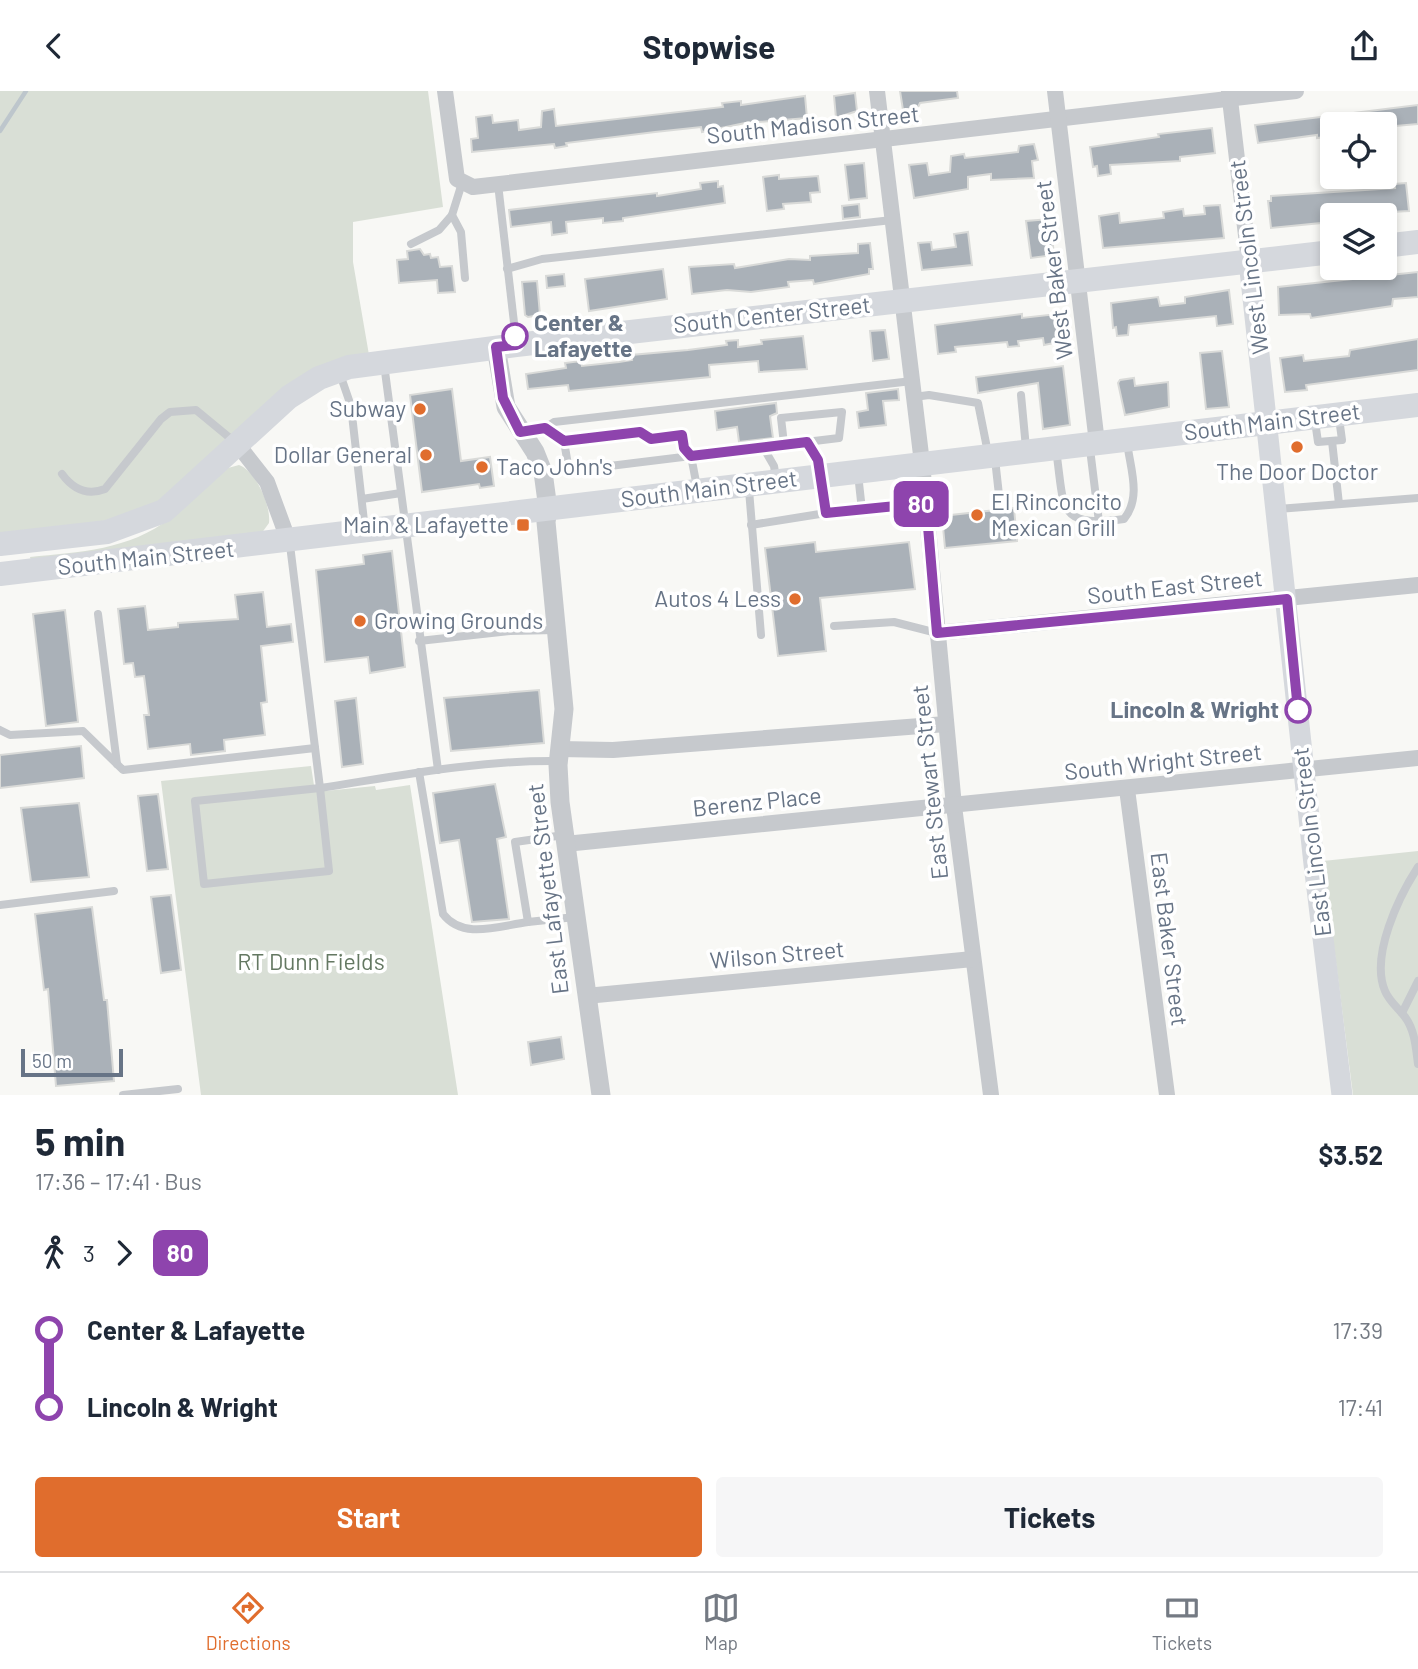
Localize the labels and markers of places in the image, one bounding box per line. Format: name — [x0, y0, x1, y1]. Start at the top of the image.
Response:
place label: Center & Lafayette — [534, 308, 633, 362]
marker: Center & Lafayette — [502, 323, 528, 349]
place label: Subway — [329, 394, 406, 422]
marker: Subway — [412, 401, 428, 417]
marker: The Door Doctor — [1289, 439, 1305, 455]
place label: Dollar General — [274, 440, 412, 468]
marker: Dollar General — [418, 447, 434, 463]
place label: Taco John's — [496, 452, 613, 480]
place label: The Door Doctor — [1216, 457, 1379, 485]
marker: Taco John's — [474, 459, 490, 475]
place label: El Rinconcito Mexican Grill — [991, 487, 1122, 541]
marker: El Rinconcito Mexican Grill — [969, 507, 985, 523]
place label: Main & Lafayette — [343, 510, 509, 538]
marker: Main & Lafayette — [515, 517, 531, 533]
place label: Autos 4 Less — [654, 584, 781, 612]
marker: Autos 4 Less — [787, 591, 803, 607]
place label: Growing Grounds — [374, 606, 543, 634]
marker: Growing Grounds — [352, 613, 368, 629]
place label: Lincoln & Wright — [1110, 695, 1279, 723]
marker: Lincoln & Wright — [1285, 697, 1311, 723]

